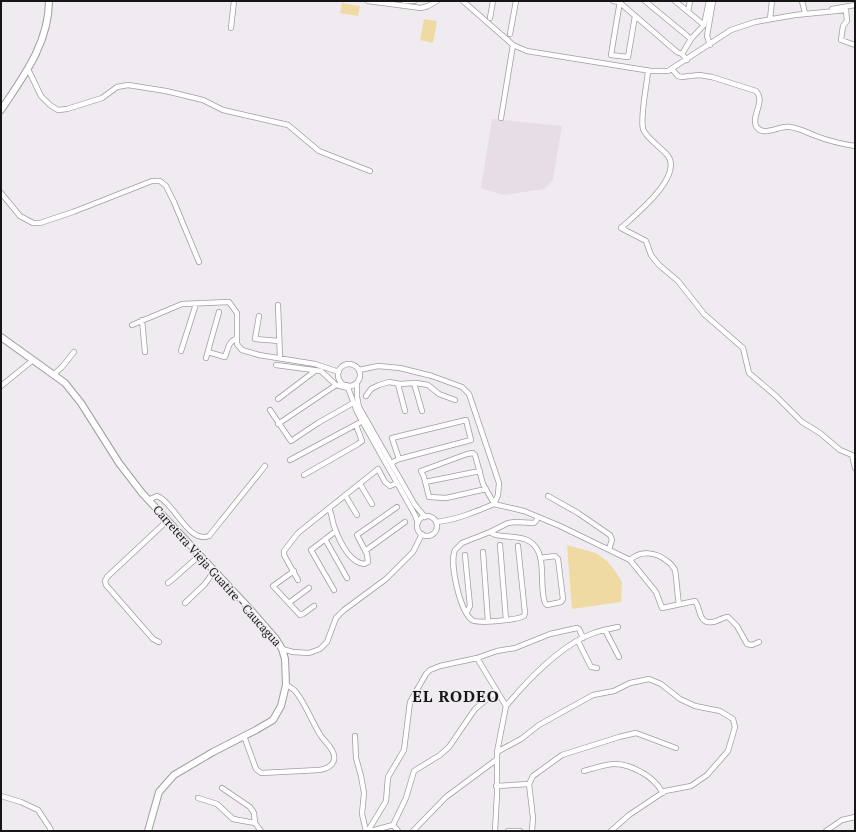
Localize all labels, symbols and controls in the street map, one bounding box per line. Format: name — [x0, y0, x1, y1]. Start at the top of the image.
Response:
street label: Carretera Vieja Guatire - Caucagua — [150, 502, 285, 649]
district label: EL RODEO — [412, 685, 500, 707]

